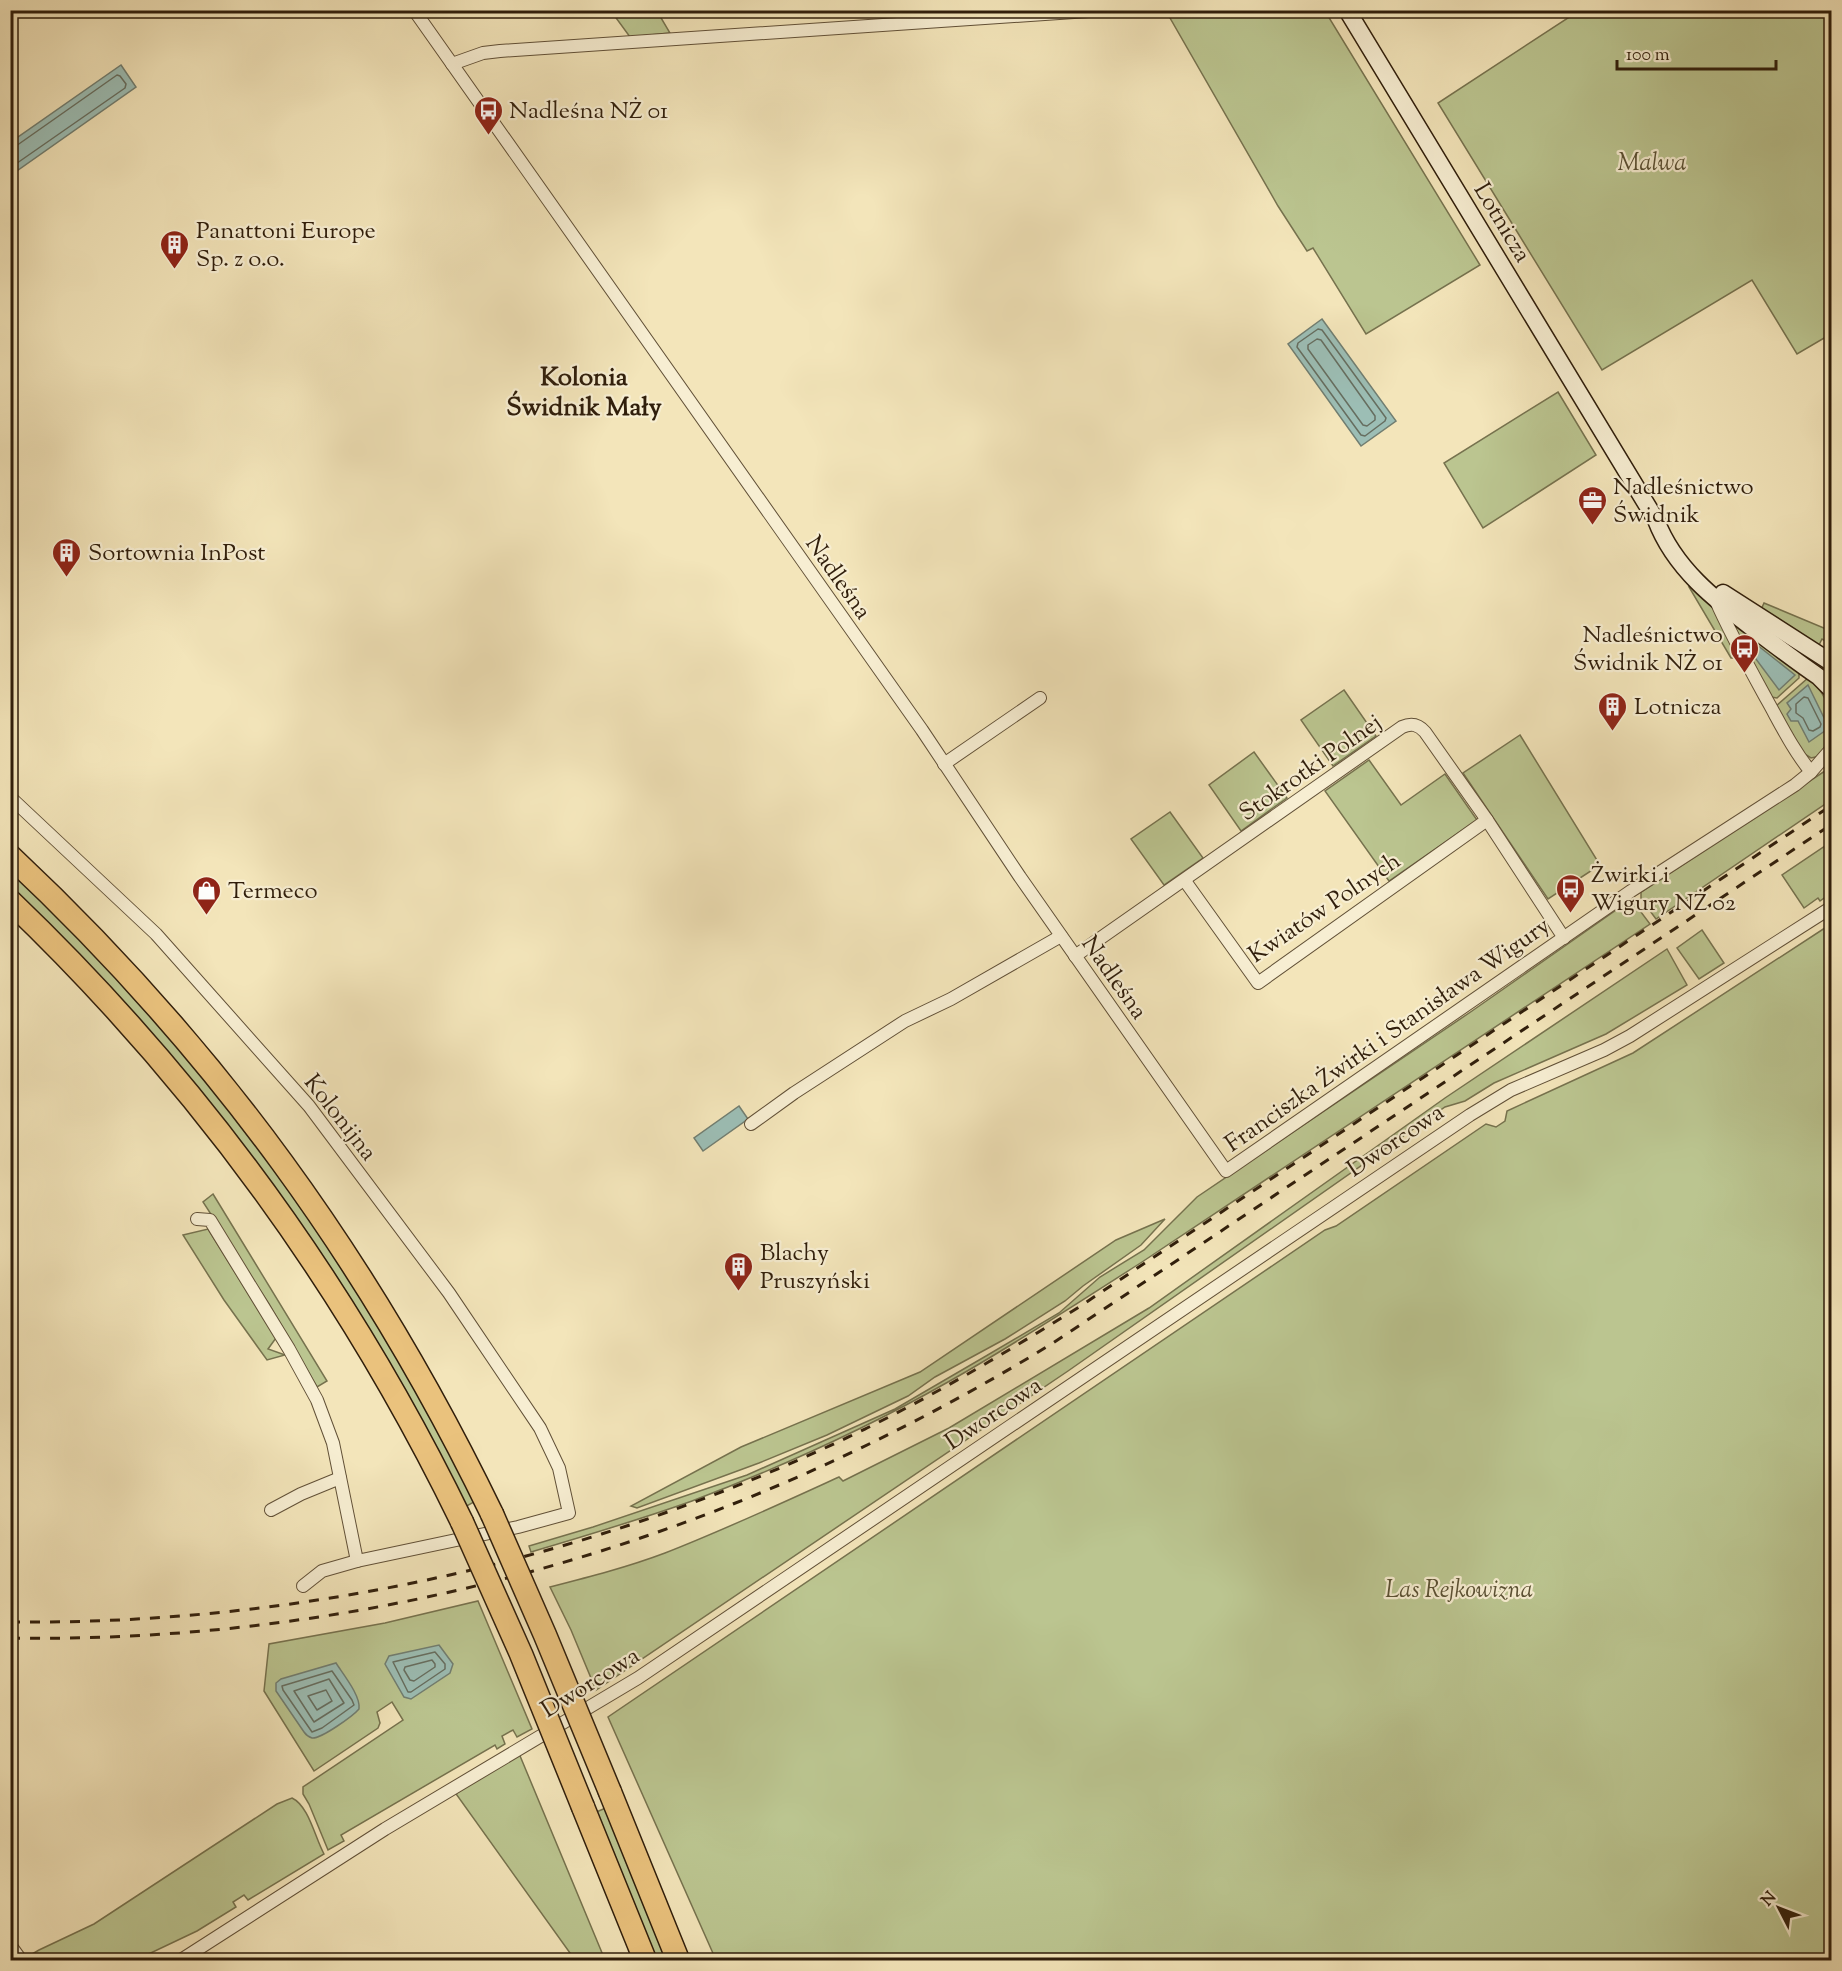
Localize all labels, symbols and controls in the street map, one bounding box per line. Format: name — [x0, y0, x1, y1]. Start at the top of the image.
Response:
scale bar — [1617, 33, 1776, 71]
text: 100 m — [1626, 43, 1670, 69]
bus stop icon: Nadleśna NŻ 01 — [472, 94, 504, 136]
place label: Nadleśna NŻ 01 — [509, 95, 668, 129]
park label: Malwa — [1617, 147, 1687, 181]
street label: Lotnicza — [1464, 177, 1538, 269]
place label: Panattoni Europe Sp. z o.o. — [196, 215, 376, 277]
building icon: Panattoni Europe Sp. z o.o. — [159, 228, 191, 270]
district label: Kolonia Świdnik Mały — [506, 360, 662, 427]
place label: Nadleśnictwo Świdnik — [1613, 471, 1754, 533]
office icon: Nadleśnictwo Świdnik — [1576, 484, 1608, 526]
street label: Nadleśna — [796, 529, 879, 627]
building icon: Sortownia InPost — [51, 536, 83, 578]
place label: Sortownia InPost — [88, 537, 266, 571]
place label: Nadleśnictwo Świdnik NŻ 01 — [1573, 619, 1723, 681]
bus stop icon: Nadleśnictwo Świdnik NŻ 01 — [1728, 632, 1760, 674]
building icon: Lotnicza — [1597, 690, 1629, 732]
place label: Lotnicza — [1634, 691, 1722, 725]
street label: Stokrotki Polnej — [1233, 707, 1389, 831]
street label: Kwiatów Polnych — [1242, 845, 1408, 972]
place label: Żwirki i Wigury NŻ 02 — [1591, 859, 1736, 921]
bus stop icon: Żwirki i Wigury NŻ 02 — [1554, 872, 1586, 914]
shop icon: Termeco — [191, 874, 223, 916]
place label: Termeco — [228, 875, 318, 909]
street label: Franciszka Żwirki i Stanisława Wigury — [1219, 910, 1558, 1161]
street label: Nadleśna — [1072, 929, 1155, 1027]
street label: Kolonijna — [295, 1068, 384, 1169]
street label: Dworcowa — [1341, 1097, 1452, 1187]
place label: Blachy Pruszyński — [760, 1237, 870, 1299]
building icon: Blachy Pruszyński — [723, 1250, 755, 1292]
street label: Dworcowa — [939, 1370, 1050, 1460]
park label: Las Rejkowizna — [1385, 1574, 1533, 1608]
street label: Dworcowa — [535, 1640, 647, 1727]
north arrow — [1749, 1878, 1809, 1938]
text: N — [1757, 1887, 1783, 1912]

